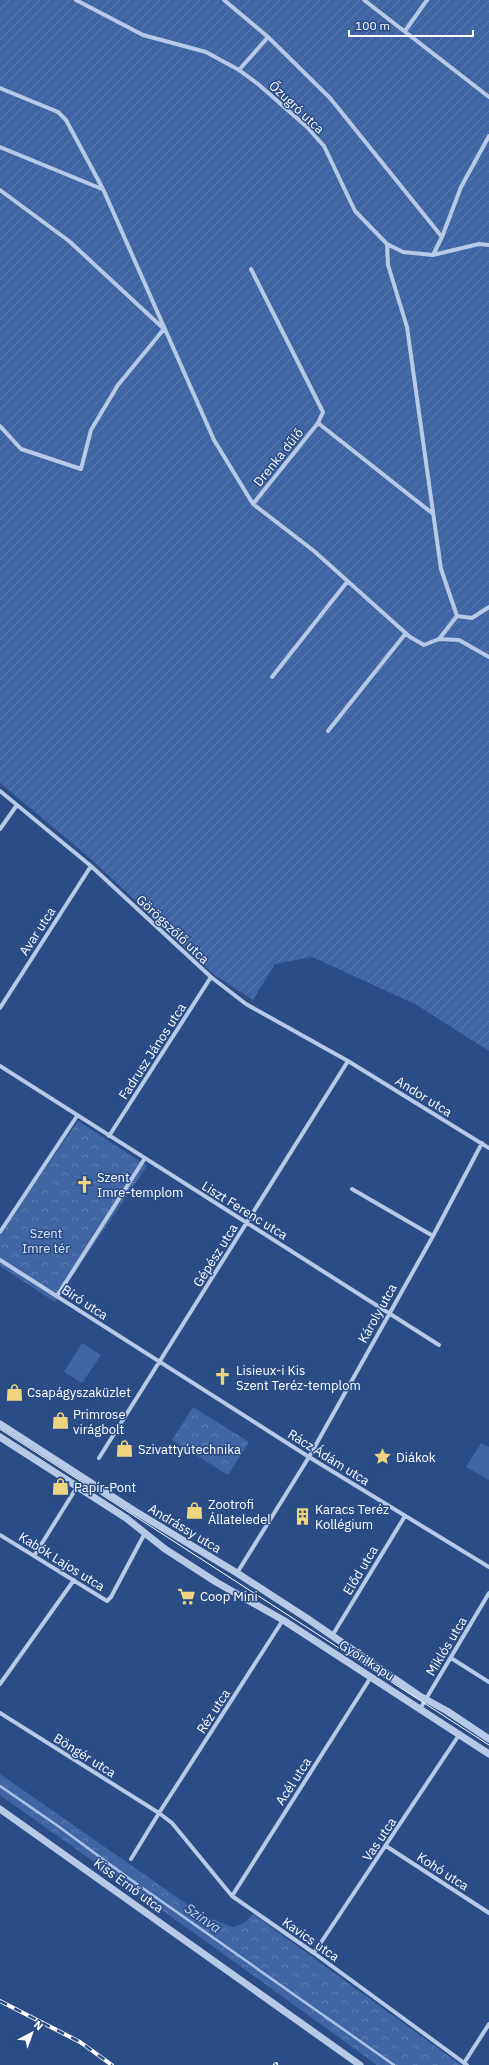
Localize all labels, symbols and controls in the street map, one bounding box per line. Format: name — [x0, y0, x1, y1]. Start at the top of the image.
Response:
scale bar — [349, 12, 473, 38]
text: 100 m — [355, 18, 390, 33]
street label: Őzugró utca — [265, 77, 328, 137]
street label: Drenka dűlő — [250, 425, 307, 490]
street label: Görögszőlő utca — [133, 891, 213, 968]
street label: Avar utca — [15, 904, 59, 959]
street label: Fadrusz János utca — [115, 1000, 190, 1103]
street label: Andor utca — [392, 1072, 455, 1121]
place label: Szent Imre-templom — [97, 1169, 183, 1201]
church icon: Szent Imre-templom — [74, 1174, 94, 1194]
street label: Liszt Ferenc utca — [199, 1177, 291, 1244]
street label: Gépész utca — [189, 1220, 242, 1290]
park label: Szent Imre tér — [22, 1225, 70, 1257]
street label: Bíró utca — [58, 1281, 111, 1324]
street label: Károly utca — [354, 1281, 401, 1346]
place label: Lisieux-i Kis Szent Teréz-templom — [236, 1362, 361, 1394]
church icon: Lisieux-i Kis Szent Teréz-templom — [213, 1367, 233, 1387]
shop icon: Csapágyszaküzlet — [4, 1382, 24, 1402]
place label: Csapágyszaküzlet — [27, 1384, 131, 1401]
place label: Primrose virágbolt — [73, 1406, 126, 1438]
shop icon: Primrose virágbolt — [50, 1411, 70, 1431]
street label: Rácz Ádám utca — [285, 1425, 373, 1489]
shop icon: Szivattyútechnika — [115, 1439, 135, 1459]
place label: Szivattyútechnika — [138, 1441, 241, 1458]
place icon: Diákok — [373, 1447, 393, 1467]
place label: Diákok — [396, 1449, 436, 1466]
shop icon: Papír-Pont — [51, 1477, 71, 1497]
place label: Papír-Pont — [74, 1479, 136, 1496]
place label: Zootrofi Állateledel — [208, 1496, 271, 1528]
street label: Andrássy utca — [145, 1500, 224, 1557]
shop icon: Zootrofi Állateledel — [185, 1501, 205, 1521]
place label: Karacs Teréz Kollégium — [315, 1501, 389, 1533]
building icon: Karacs Teréz Kollégium — [292, 1506, 312, 1526]
street label: Kabók Lajos utca — [15, 1528, 108, 1595]
street label: Előd utca — [339, 1543, 382, 1598]
supermarket icon: Coop Mini — [177, 1586, 197, 1606]
place label: Coop Mini — [200, 1588, 258, 1605]
street label: Miklós utca — [422, 1613, 471, 1679]
street label: Győri kapu — [336, 1636, 398, 1685]
street label: Réz utca — [193, 1686, 234, 1737]
street label: Böngér utca — [50, 1730, 119, 1781]
street label: Acél utca — [272, 1754, 315, 1809]
street label: Vas utca — [359, 1814, 400, 1864]
street label: Kohó utca — [414, 1848, 472, 1894]
street label: Kiss Ernő utca — [90, 1854, 167, 1917]
water label: Szinva — [181, 1899, 225, 1937]
street label: Kavics utca — [279, 1914, 343, 1965]
north arrow — [12, 2013, 52, 2053]
text: N — [31, 2018, 46, 2033]

